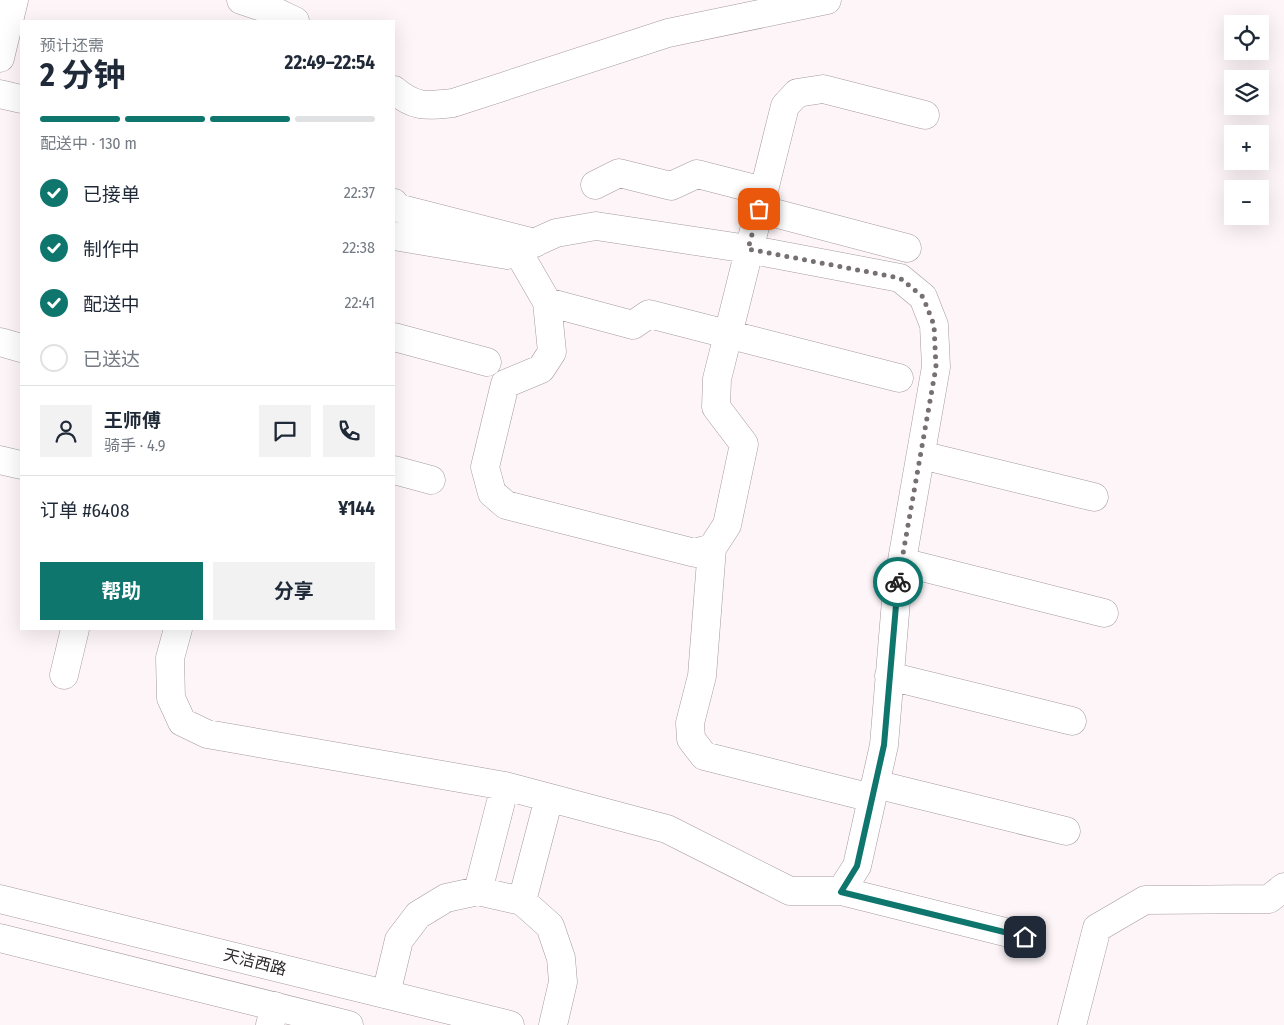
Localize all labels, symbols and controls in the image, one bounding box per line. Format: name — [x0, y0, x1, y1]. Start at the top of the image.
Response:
map controls — [1224, 15, 1269, 225]
button: locate — [1224, 15, 1269, 60]
text: 预计还需 — [40, 36, 104, 55]
text: 22:49–22:54 — [285, 51, 375, 74]
text: 2 分钟 — [40, 56, 125, 94]
button: layers — [1224, 70, 1269, 115]
button: + — [1224, 125, 1269, 170]
text: 配送中 · 130 m — [40, 134, 137, 153]
icon: check — [40, 179, 68, 207]
button: − — [1224, 180, 1269, 225]
text: 已接单 — [83, 183, 140, 206]
text: 22:37 — [344, 183, 375, 202]
pin — [738, 188, 780, 230]
icon: bag — [745, 195, 773, 223]
icon: check — [40, 234, 68, 262]
text: 制作中 — [83, 238, 140, 261]
text: 22:38 — [342, 238, 375, 257]
icon: check — [40, 289, 68, 317]
text: 配送中 — [83, 293, 140, 316]
text: 22:41 — [344, 293, 375, 312]
text: 已送达 — [83, 348, 140, 371]
button: person — [40, 405, 92, 457]
button: chat — [259, 405, 311, 457]
button: phone — [323, 405, 375, 457]
text: 王师傅 — [104, 409, 161, 432]
text: 骑手 · 4.9 — [104, 436, 165, 455]
text: ¥144 — [338, 497, 375, 520]
text: 订单 #6408 — [40, 499, 129, 522]
courier — [873, 557, 923, 607]
button: 帮助 — [40, 562, 203, 620]
button: 分享 — [213, 562, 375, 620]
icon: bike — [884, 568, 912, 596]
pin — [1004, 916, 1046, 958]
icon: home — [1011, 923, 1039, 951]
street label: 天洁西路 — [222, 945, 288, 979]

